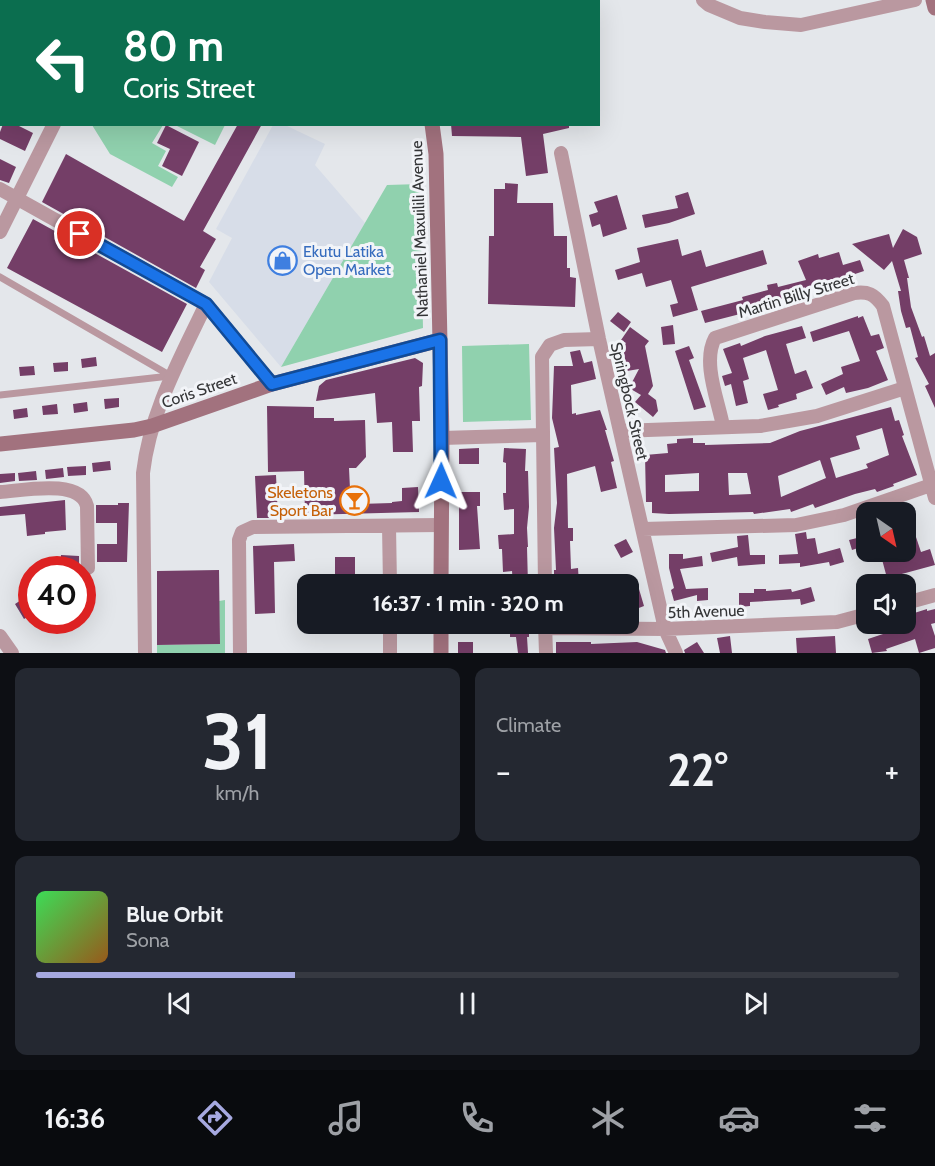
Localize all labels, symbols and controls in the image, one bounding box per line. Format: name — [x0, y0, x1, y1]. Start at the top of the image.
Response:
text: 80 m — [123, 20, 224, 72]
icon: left — [24, 24, 102, 102]
text: Coris Street — [123, 72, 255, 105]
street label: Nathaniel Maxuilili Avenue — [407, 140, 432, 318]
pin — [54, 208, 105, 259]
icon: arrive — [63, 217, 96, 250]
place label: Ekutu Latika Open Market — [303, 242, 391, 279]
shop icon: Ekutu Latika Open Market — [266, 244, 298, 276]
street label: Martin Billy Street — [736, 269, 857, 322]
street label: Springbock Street — [607, 340, 652, 462]
street label: Coris Street — [159, 369, 240, 412]
position arrow — [409, 449, 473, 513]
place label: Skeletons Sport Bar — [267, 483, 334, 520]
bar icon: Skeletons Sport Bar — [338, 485, 370, 517]
north arrow — [856, 502, 916, 562]
map controls — [856, 502, 916, 634]
speed limit sign: 40 — [18, 556, 96, 634]
button: sound — [856, 574, 916, 634]
text: 16:37 · 1 min · 320 m — [372, 590, 564, 617]
street label: 5th Avenue — [667, 601, 745, 622]
text: 31 — [202, 694, 273, 789]
text: Climate — [496, 713, 561, 737]
text: 22° — [667, 743, 728, 797]
text: − — [496, 751, 511, 791]
text: + — [884, 751, 899, 791]
text: km/h — [216, 781, 259, 805]
text: Blue Orbit — [126, 901, 223, 928]
text: Sona — [126, 928, 169, 952]
icon: previous — [163, 987, 196, 1020]
icon: pause — [451, 987, 484, 1020]
icon: next — [739, 987, 772, 1020]
icon: directions — [194, 1097, 236, 1139]
icon: music — [325, 1097, 367, 1139]
icon: phone — [456, 1097, 498, 1139]
icon: climate — [587, 1097, 629, 1139]
icon: car — [718, 1097, 760, 1139]
icon: filters — [849, 1097, 891, 1139]
text: 16:36 — [44, 1102, 105, 1135]

